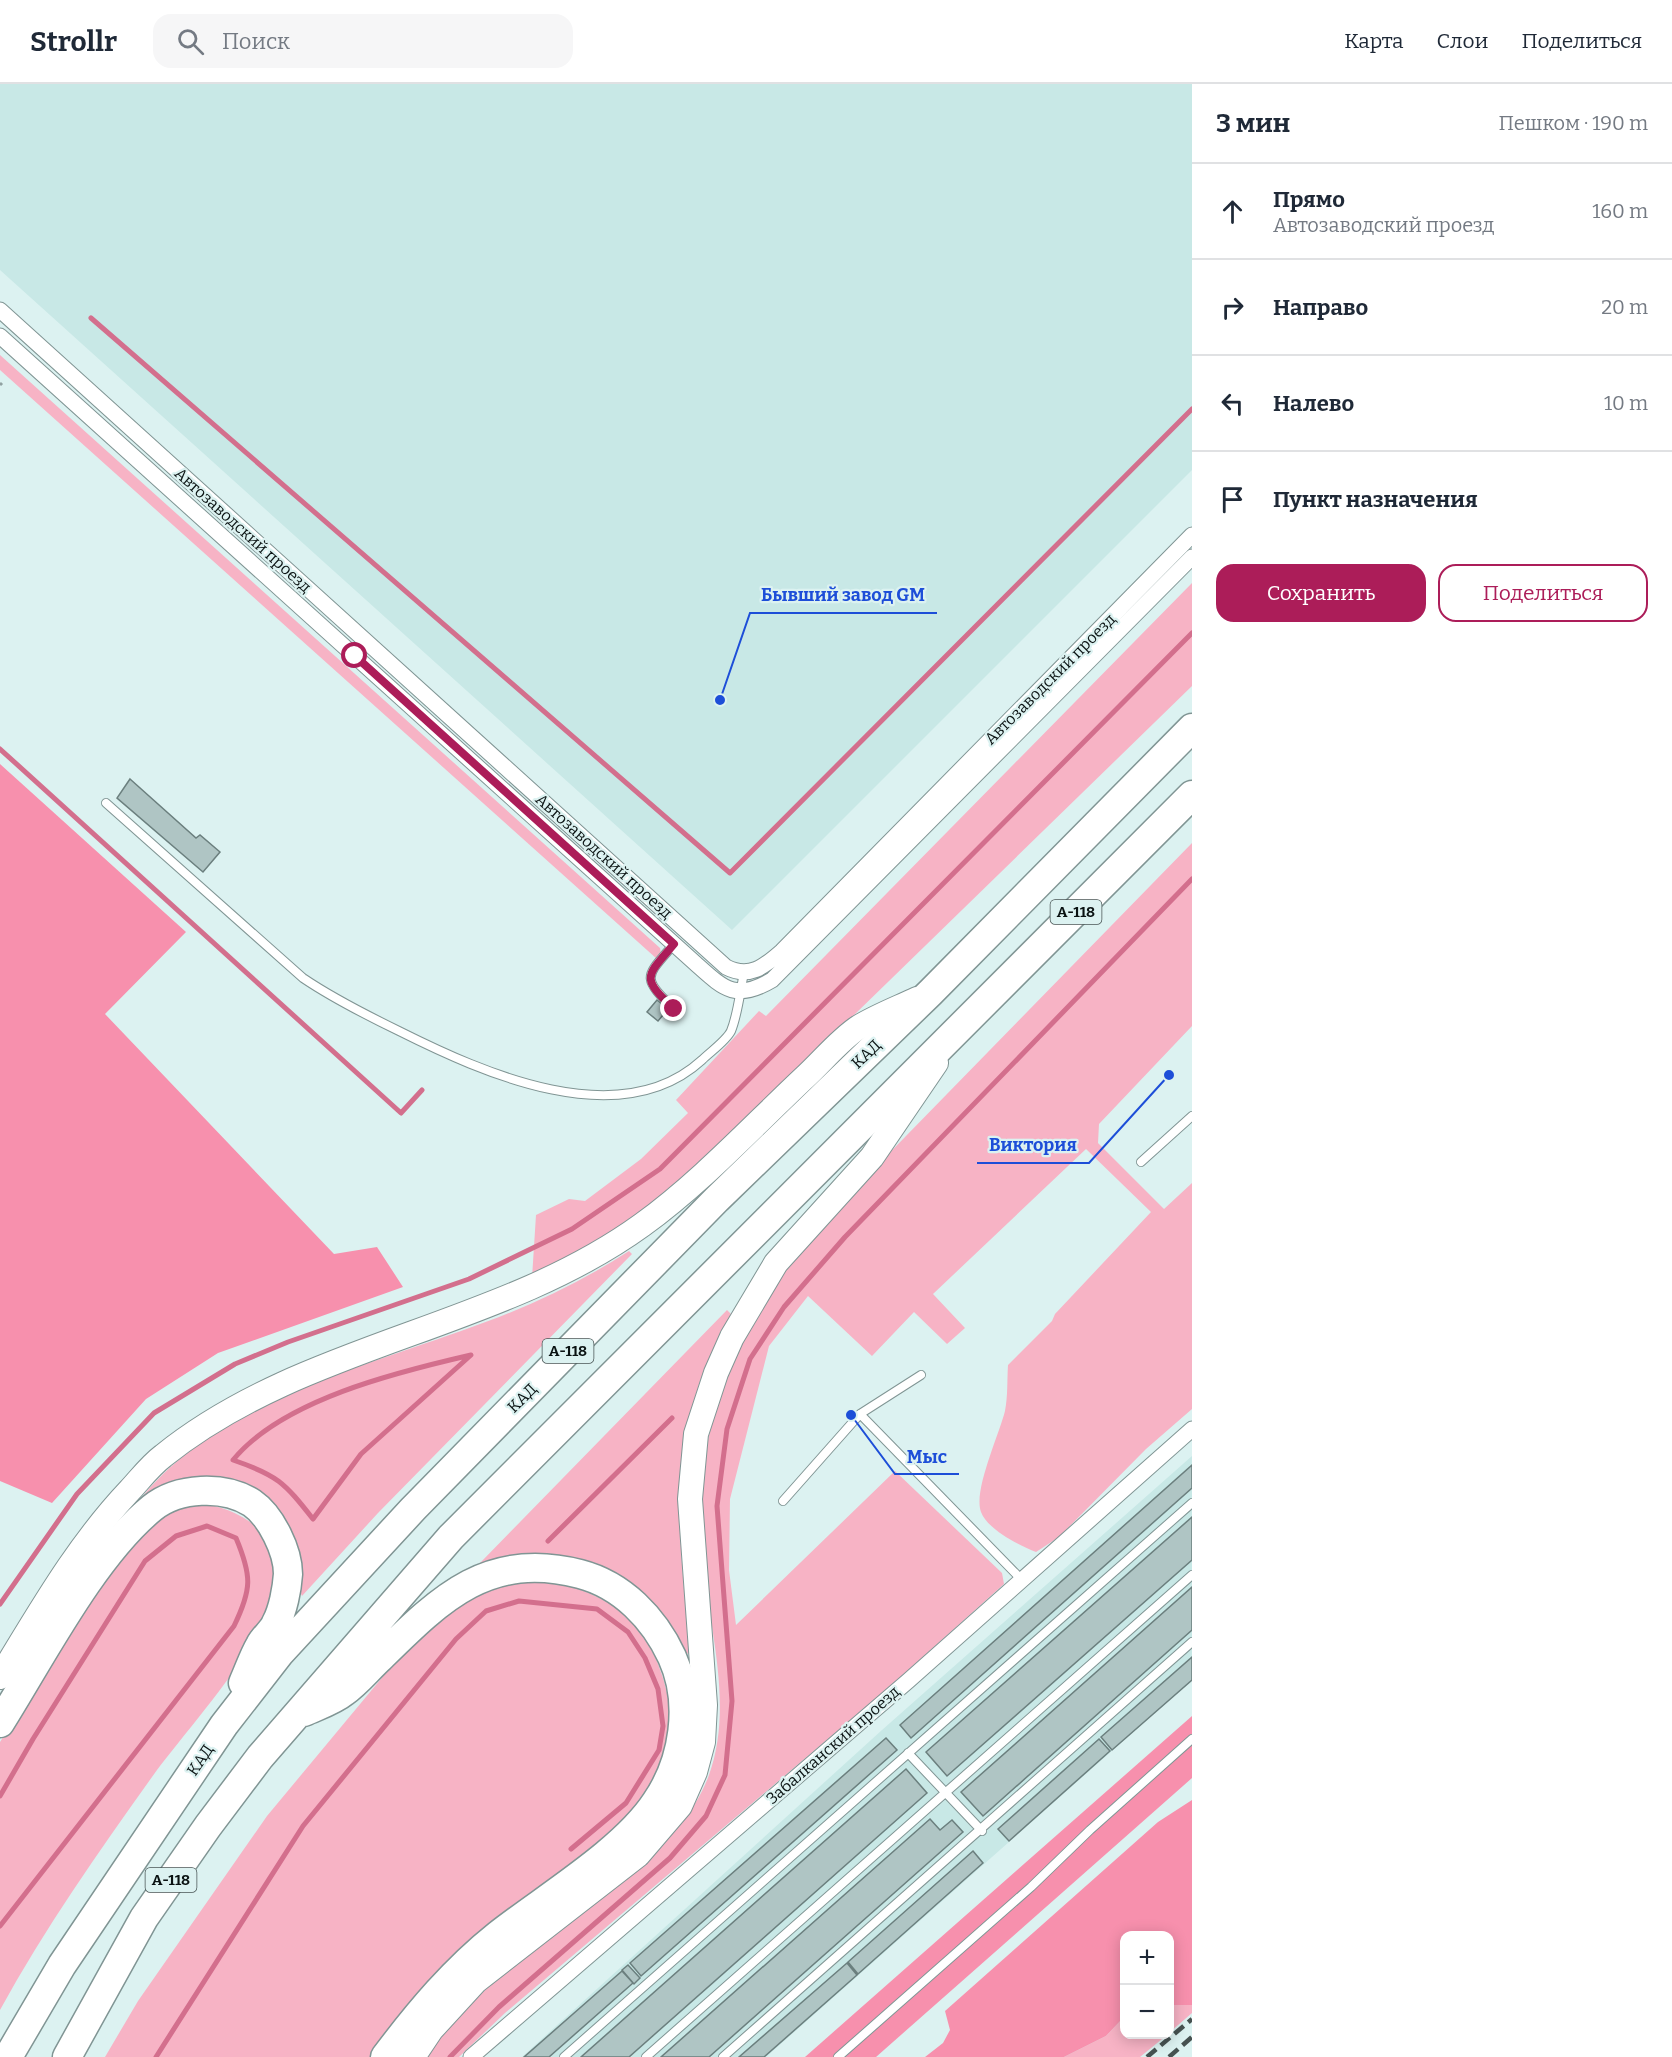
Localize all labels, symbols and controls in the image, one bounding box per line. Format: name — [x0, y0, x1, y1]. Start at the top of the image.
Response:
search box — [153, 14, 573, 68]
text: Strollr — [30, 25, 117, 58]
icon: search — [174, 25, 207, 58]
text: Поиск — [222, 28, 290, 55]
text: Карта — [1344, 28, 1403, 54]
text: Слои — [1436, 28, 1488, 54]
text: Поделиться — [1521, 28, 1642, 54]
text: 3 мин — [1216, 108, 1290, 139]
text: Пешком · 190 m — [1499, 111, 1648, 135]
text: Прямо — [1273, 186, 1345, 213]
icon: ahead — [1216, 195, 1249, 228]
text: 160 m — [1592, 199, 1648, 223]
text: Автозаводский проезд — [1273, 213, 1494, 237]
icon: right — [1216, 291, 1249, 324]
text: Направо — [1273, 294, 1368, 321]
text: 20 m — [1601, 295, 1648, 319]
icon: left — [1216, 387, 1249, 420]
text: Налево — [1273, 390, 1354, 417]
text: 10 m — [1604, 391, 1648, 415]
street label: Автозаводский проезд — [171, 464, 315, 597]
icon: arrive — [1216, 483, 1249, 516]
text: Пункт назначения — [1273, 486, 1478, 513]
button: Сохранить — [1216, 564, 1426, 622]
button: Поделиться — [1438, 564, 1648, 622]
callout: Бывший завод GM — [750, 577, 937, 613]
text: Бывший завод GM — [761, 584, 925, 606]
street label: Автозаводский проезд — [981, 609, 1120, 748]
route start — [341, 642, 367, 668]
street label: Автозаводский проезд — [532, 790, 676, 923]
road number: А-118 — [1050, 900, 1102, 924]
route end — [660, 995, 686, 1021]
street label: КАД — [847, 1035, 885, 1073]
callout: Виктория — [977, 1127, 1089, 1163]
text: Виктория — [989, 1134, 1077, 1156]
road number: А-118 — [542, 1339, 594, 1363]
street label: КАД — [503, 1379, 541, 1417]
callout: Мыс — [895, 1438, 959, 1474]
text: Мыс — [907, 1446, 947, 1468]
street label: Забалканский проезд — [762, 1682, 904, 1808]
street label: КАД — [183, 1741, 217, 1779]
road number: А-118 — [146, 1868, 196, 1892]
map controls — [1120, 1931, 1174, 2039]
button: + — [1120, 1931, 1174, 1985]
button: − — [1120, 1985, 1174, 2039]

